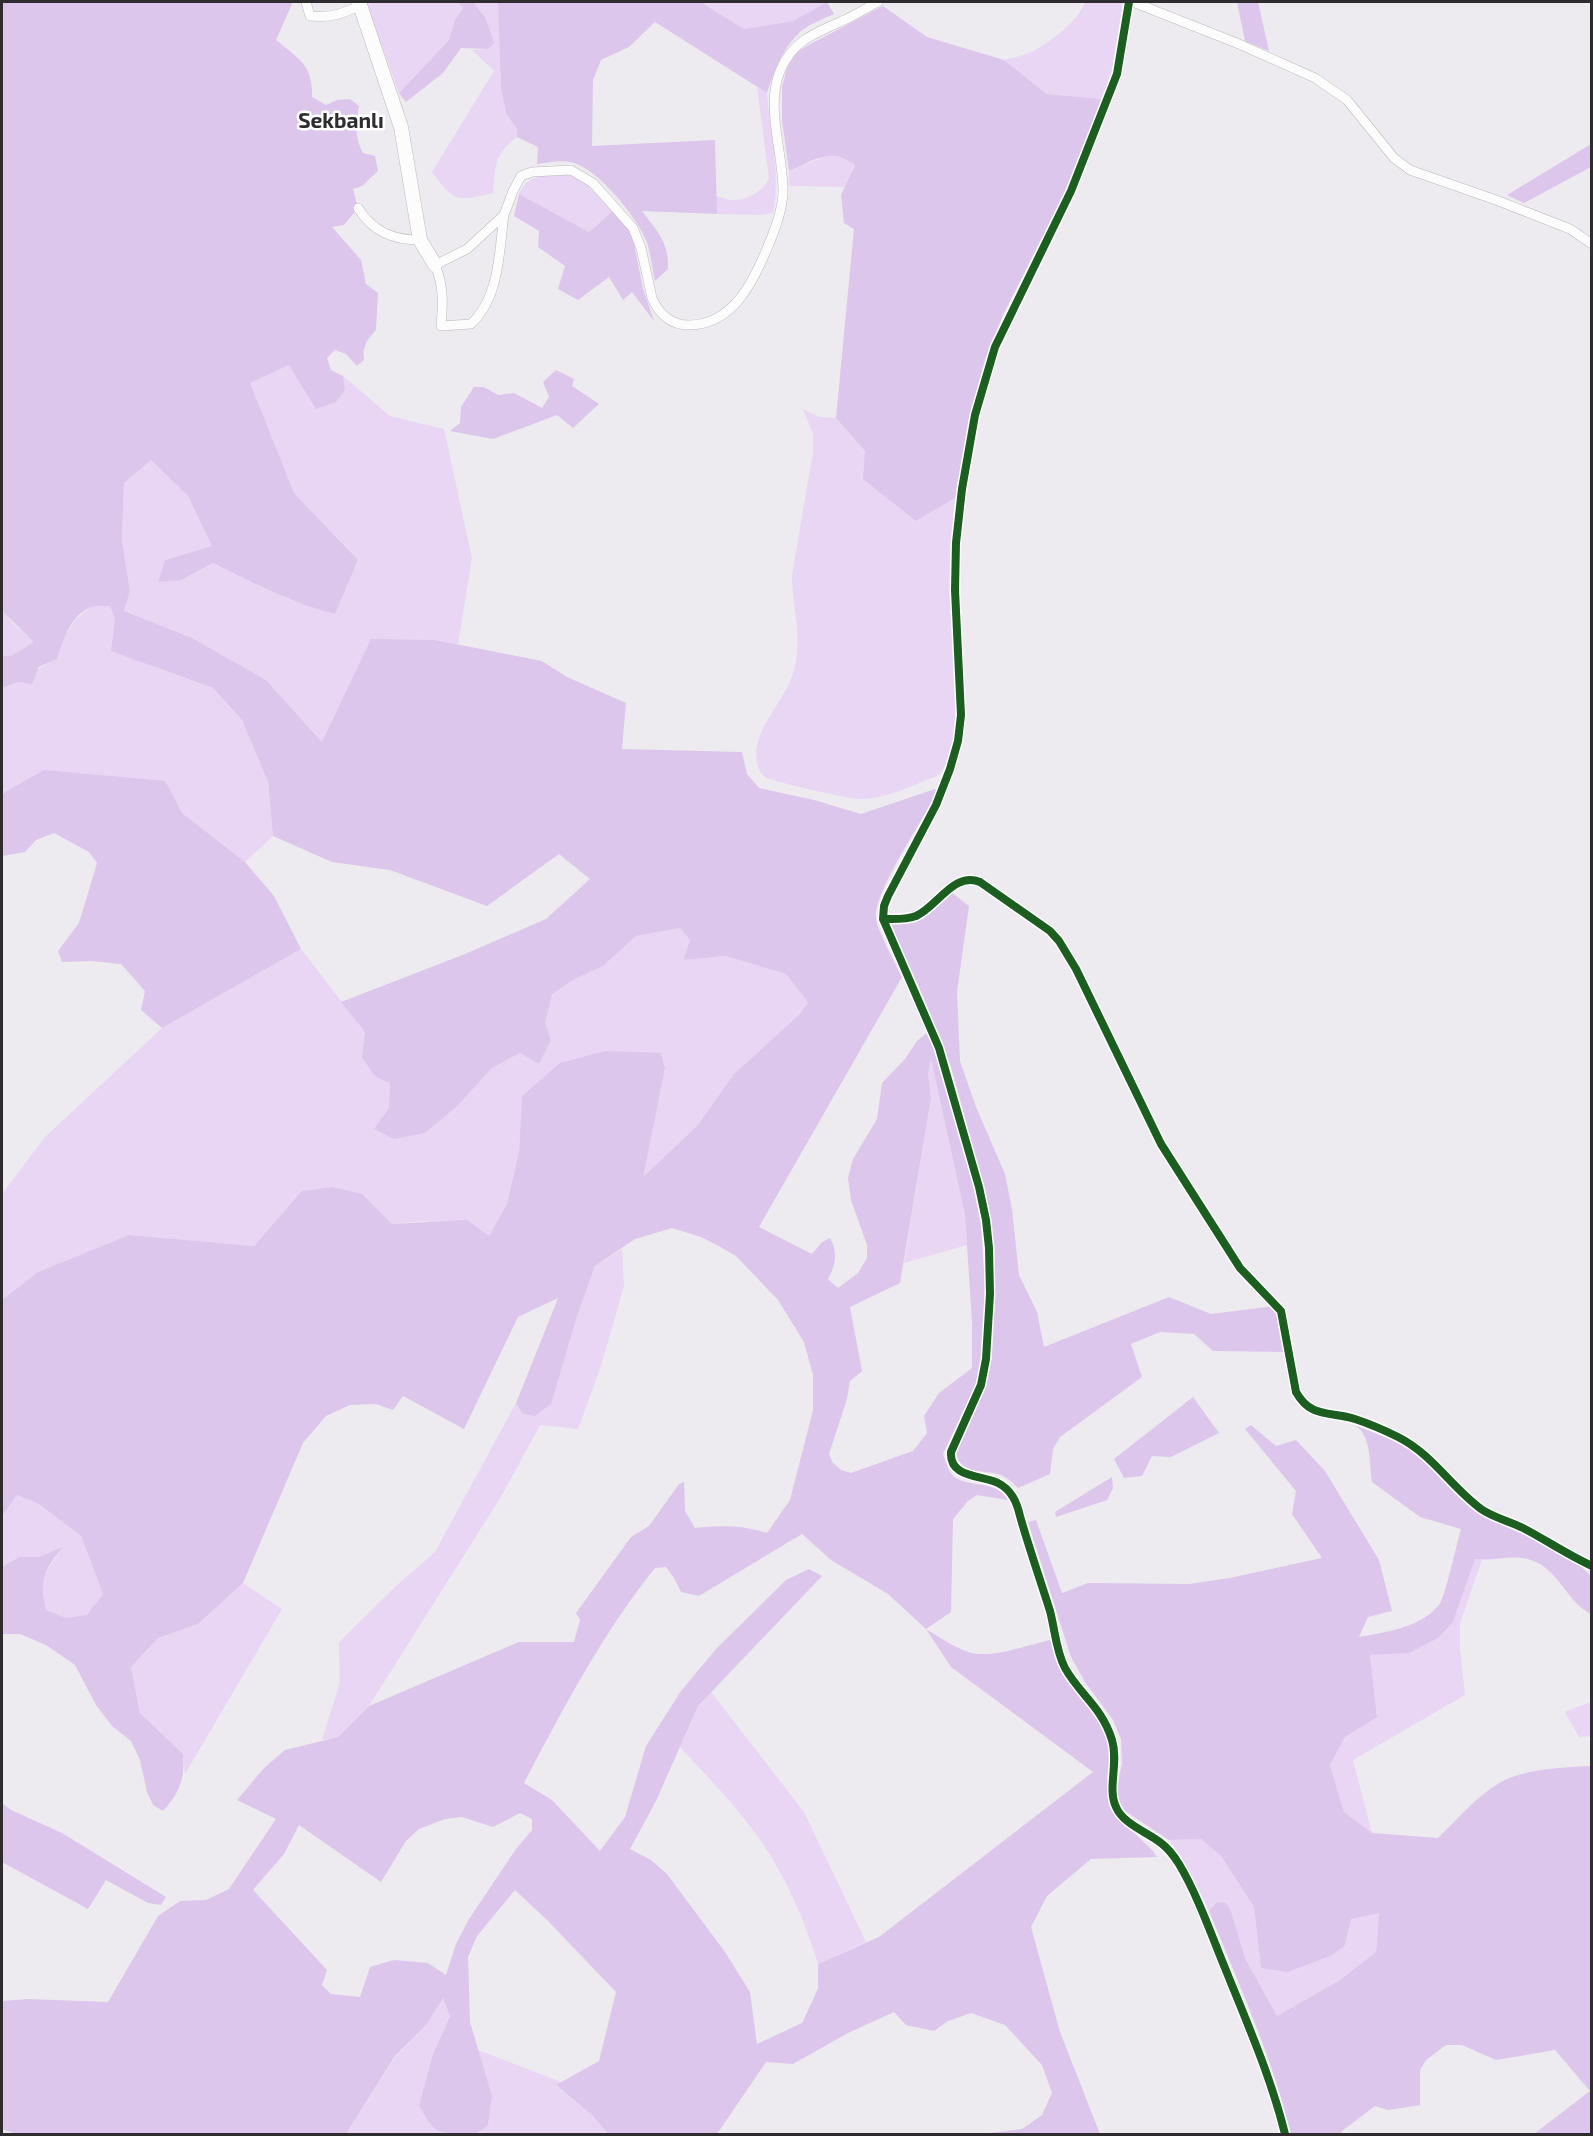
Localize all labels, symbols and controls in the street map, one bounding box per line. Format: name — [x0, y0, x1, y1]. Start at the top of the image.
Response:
district label: Sekbanlı — [298, 107, 384, 132]

